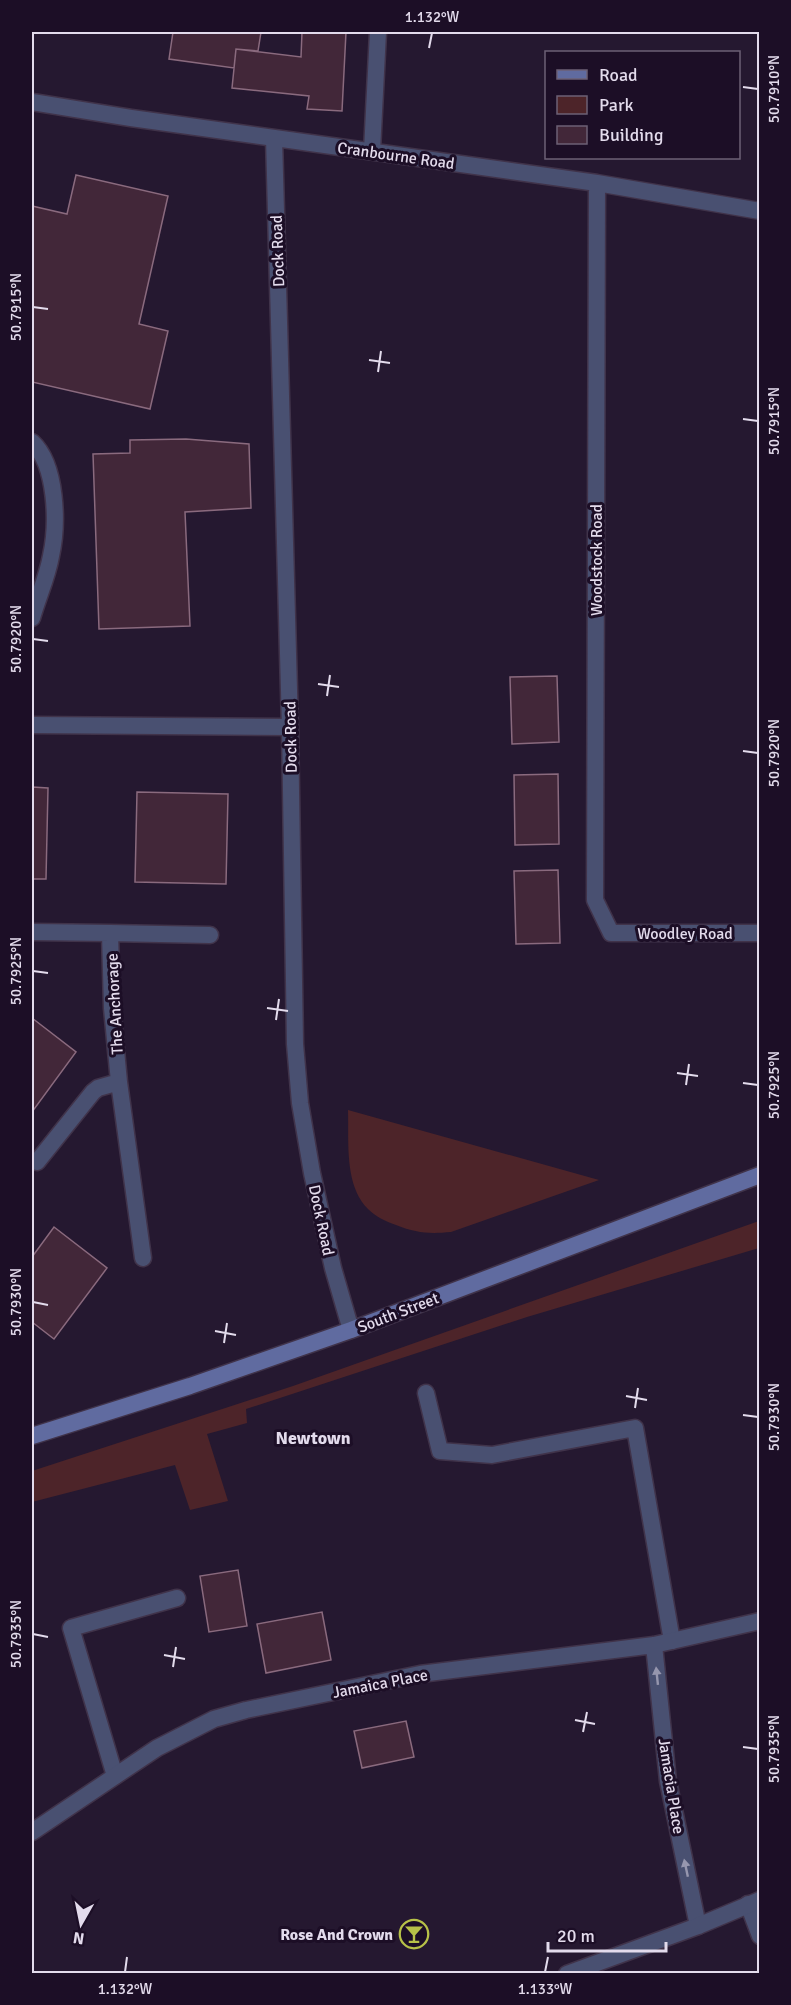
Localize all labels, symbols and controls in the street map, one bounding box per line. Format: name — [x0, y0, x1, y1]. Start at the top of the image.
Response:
text: 1.132°W — [405, 8, 460, 26]
legend — [545, 51, 740, 159]
text: 50.7910°N — [765, 55, 783, 123]
text: Road — [599, 64, 638, 86]
text: Park — [599, 94, 634, 116]
text: Building — [599, 124, 663, 146]
street label: Cranbourne Road — [336, 138, 456, 174]
street label: Dock Road — [267, 215, 289, 287]
text: 50.7915°N — [7, 273, 25, 341]
text: 50.7915°N — [765, 387, 783, 455]
street label: Woodstock Road — [587, 504, 607, 616]
text: 50.7920°N — [7, 605, 25, 673]
street label: Dock Road — [280, 701, 302, 773]
text: 50.7920°N — [765, 719, 783, 787]
street label: Woodley Road — [637, 924, 733, 944]
text: 50.7925°N — [7, 937, 25, 1005]
street label: The Anchorage — [102, 953, 128, 1055]
text: 50.7925°N — [765, 1051, 783, 1119]
street label: Dock Road — [304, 1183, 338, 1258]
text: 50.7930°N — [7, 1268, 25, 1336]
street label: South Street — [355, 1288, 442, 1338]
text: 50.7930°N — [765, 1383, 783, 1451]
district label: Newtown — [275, 1427, 351, 1449]
text: 50.7935°N — [7, 1600, 25, 1668]
street label: Jamaica Place — [331, 1665, 430, 1703]
one-way arrow — [653, 1666, 662, 1685]
text: 50.7935°N — [765, 1715, 783, 1783]
street label: Jamacia Place — [654, 1737, 688, 1835]
one-way arrow — [681, 1859, 690, 1878]
north arrow — [51, 1894, 111, 1954]
scale bar — [548, 1915, 666, 1953]
bar icon: Rose And Crown — [398, 1918, 430, 1950]
place label: Rose And Crown — [280, 1925, 393, 1945]
text: 20 m — [557, 1925, 595, 1947]
text: N — [72, 1927, 86, 1949]
text: 1.132°W — [98, 1980, 153, 1998]
text: 1.133°W — [518, 1980, 573, 1998]

